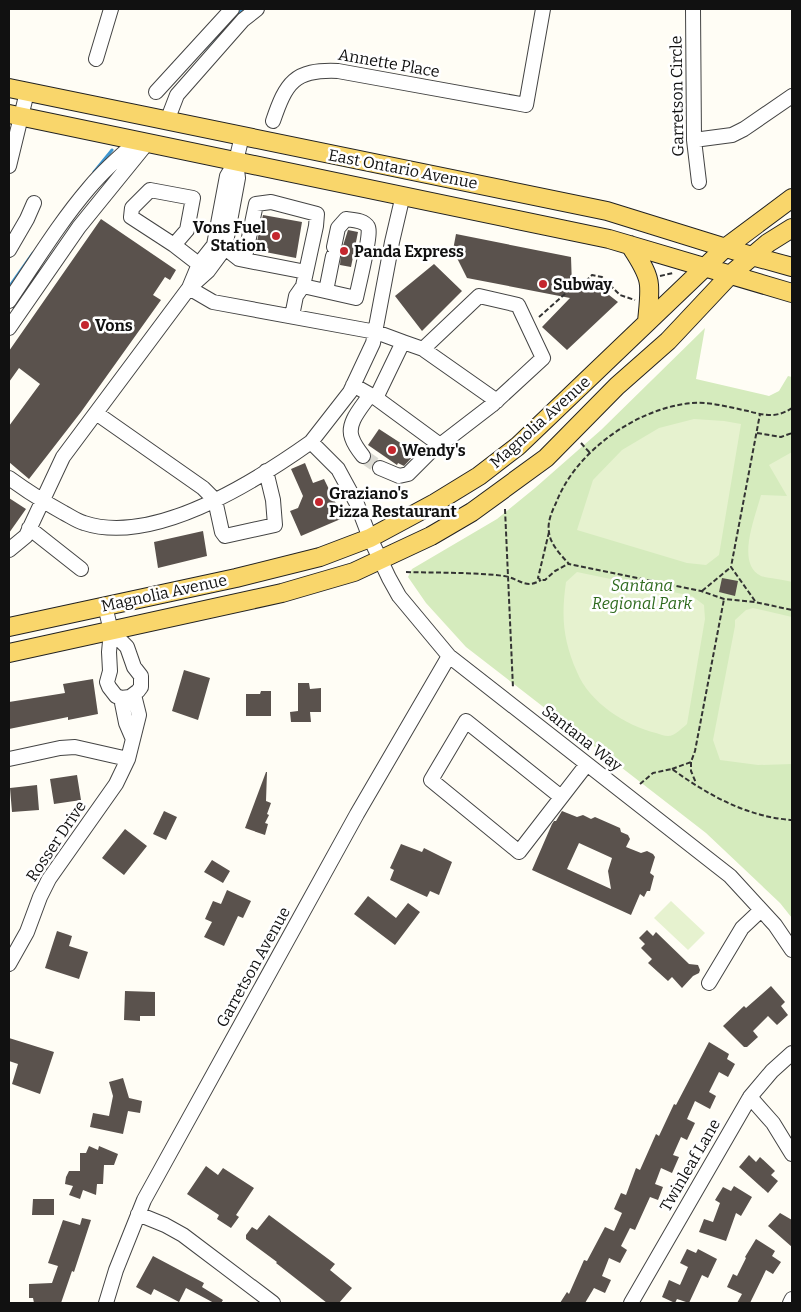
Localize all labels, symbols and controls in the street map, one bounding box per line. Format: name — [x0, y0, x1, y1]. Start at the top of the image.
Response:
street label: Garretson Circle — [666, 35, 688, 157]
street label: Annette Place — [337, 45, 441, 81]
street label: East Ontario Avenue — [327, 145, 479, 193]
place label: Vons Fuel Station — [193, 218, 267, 255]
marker: Vons Fuel Station — [270, 230, 282, 242]
place label: Panda Express — [354, 242, 464, 261]
marker: Panda Express — [338, 245, 350, 257]
place label: Subway — [553, 275, 612, 294]
marker: Subway — [537, 278, 549, 290]
place label: Vons — [95, 316, 133, 335]
marker: Vons — [79, 319, 91, 331]
street label: Magnolia Avenue — [486, 372, 594, 472]
place label: Wendy's — [402, 441, 466, 460]
marker: Wendy's — [386, 444, 398, 456]
place label: Graziano's Pizza Restaurant — [329, 484, 457, 521]
marker: Graziano's Pizza Restaurant — [313, 496, 325, 508]
street label: Magnolia Avenue — [99, 570, 229, 616]
park label: Santana Regional Park — [592, 576, 693, 613]
street label: Santana Way — [538, 701, 626, 775]
street label: Rosser Drive — [22, 797, 90, 885]
street label: Garretson Avenue — [212, 903, 294, 1031]
street label: Twinleaf Lane — [656, 1115, 724, 1215]

